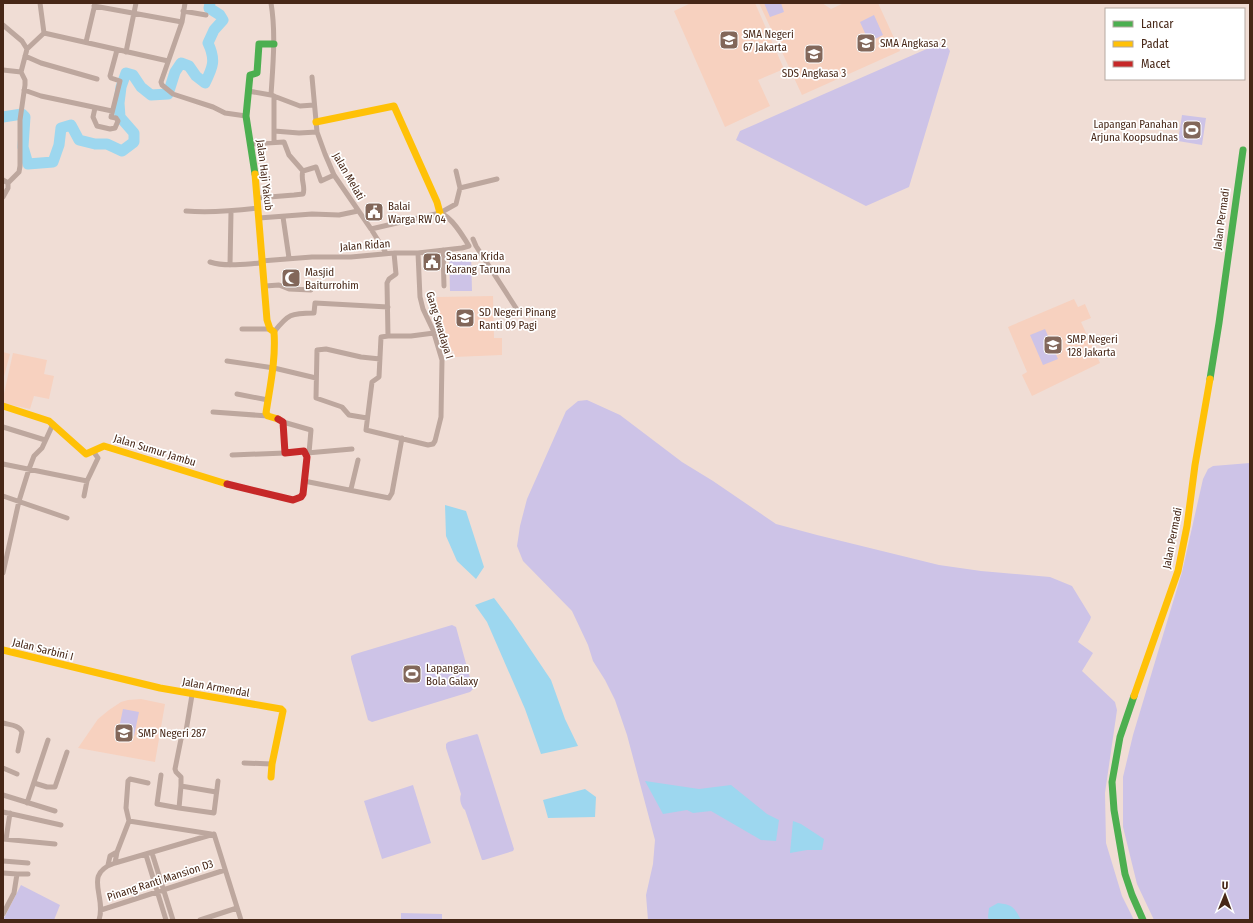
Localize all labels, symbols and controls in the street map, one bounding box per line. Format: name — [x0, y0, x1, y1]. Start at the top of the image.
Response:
legend — [1105, 8, 1245, 80]
text: Lancar — [1141, 17, 1174, 31]
place label: SMA Negeri 67 Jakarta — [743, 28, 794, 54]
school or university icon: SMA Negeri 67 Jakarta — [718, 29, 740, 51]
school or university icon: SMA Angkasa 2 — [855, 32, 877, 54]
place label: SMA Angkasa 2 — [880, 37, 946, 50]
text: Padat — [1141, 37, 1169, 51]
school or university icon: SDS Angkasa 3 — [803, 43, 825, 65]
text: Macet — [1141, 57, 1170, 71]
place label: SDS Angkasa 3 — [782, 67, 846, 80]
place label: Lapangan Panahan Arjuna Koopsudnas — [1091, 118, 1178, 144]
sports icon: Lapangan Panahan Arjuna Koopsudnas — [1181, 119, 1203, 141]
street label: Jalan Haji Yakub — [254, 139, 275, 212]
street label: Jalan Melati — [330, 150, 367, 203]
street label: Jalan Permadi — [1211, 187, 1232, 251]
place label: Balai Warga RW 04 — [388, 200, 446, 226]
public building icon: Balai Warga RW 04 — [363, 201, 385, 223]
street label: Jalan Ridan — [339, 237, 391, 254]
place label: Sasana Krida Karang Taruna — [446, 250, 510, 276]
public building icon: Sasana Krida Karang Taruna — [421, 251, 443, 273]
place label: Masjid Baiturrohim — [305, 266, 359, 292]
mosque icon: Masjid Baiturrohim — [280, 267, 302, 289]
street label: Gang Swadaya I — [423, 290, 456, 360]
place label: SD Negeri Pinang Ranti 09 Pagi — [479, 306, 557, 332]
school or university icon: SD Negeri Pinang Ranti 09 Pagi — [454, 307, 476, 329]
place label: SMP Negeri 128 Jakarta — [1067, 333, 1118, 359]
school or university icon: SMP Negeri 128 Jakarta — [1042, 334, 1064, 356]
street label: Jalan Sumur Jambu — [112, 432, 198, 469]
street label: Jalan Permadi — [1160, 506, 1185, 570]
street label: Jalan Sarbini I — [11, 636, 75, 663]
place label: Lapangan Bola Galaxy — [426, 662, 478, 688]
sports icon: Lapangan Bola Galaxy — [401, 663, 423, 685]
street label: Jalan Armendal — [181, 675, 251, 700]
school or university icon: SMP Negeri 287 — [113, 722, 135, 744]
place label: SMP Negeri 287 — [138, 727, 206, 740]
street label: Pinang Ranti Mansion D3 — [105, 857, 215, 904]
north arrow — [1205, 875, 1245, 915]
text: U — [1222, 879, 1229, 892]

